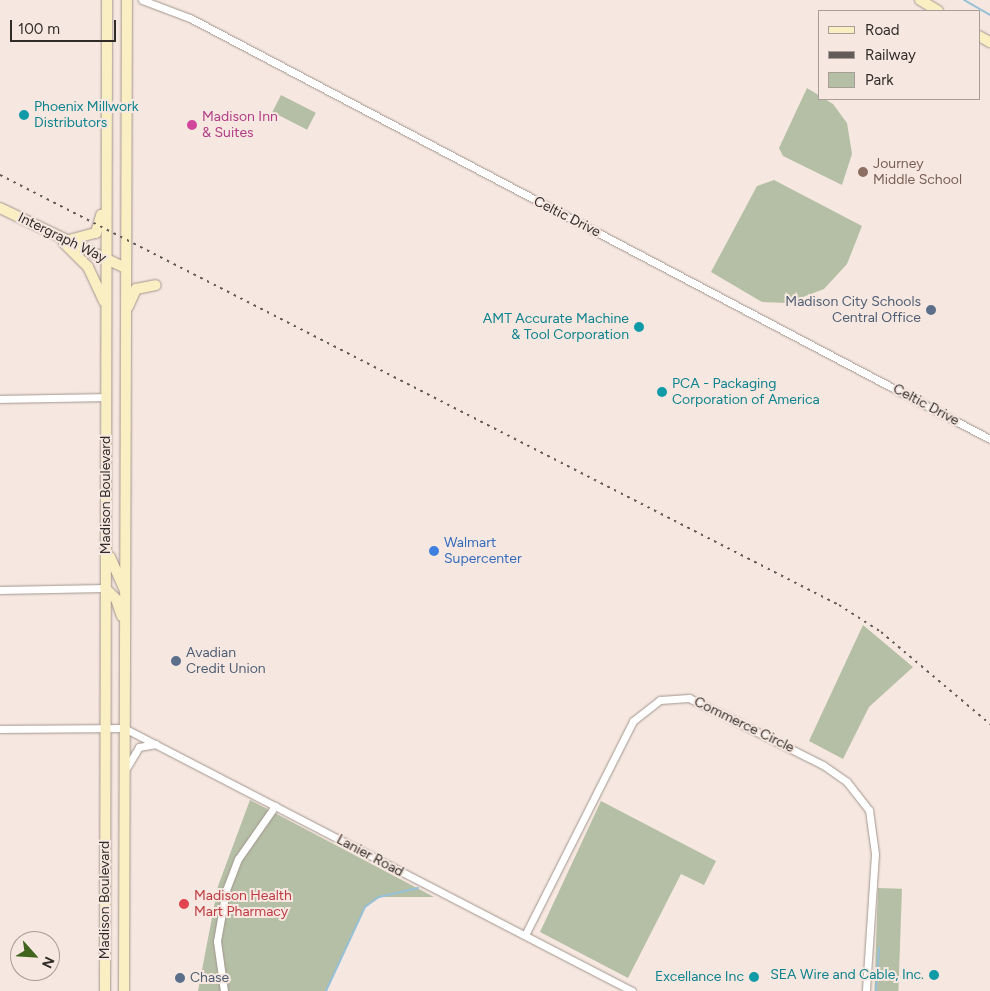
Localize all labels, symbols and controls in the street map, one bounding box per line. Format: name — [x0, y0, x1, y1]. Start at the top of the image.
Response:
scale bar — [12, 10, 119, 42]
legend — [818, 10, 980, 100]
text: 100 m — [18, 20, 60, 38]
text: Road — [865, 21, 900, 39]
text: Railway — [865, 46, 916, 64]
text: Park — [865, 71, 894, 89]
place label: Phoenix Millwork Distributors — [34, 99, 139, 132]
marker: Phoenix Millwork Distributors — [18, 109, 30, 121]
place label: Madison Inn & Suites — [202, 109, 278, 142]
marker: Madison Inn & Suites — [186, 119, 198, 131]
place label: Journey Middle School — [873, 156, 962, 188]
marker: Journey Middle School — [857, 166, 869, 178]
street label: Celtic Drive — [531, 193, 603, 241]
street label: Intergraph Way — [15, 209, 109, 267]
place label: Madison City Schools Central Office — [785, 294, 921, 326]
marker: Madison City Schools Central Office — [925, 304, 937, 316]
place label: AMT Accurate Machine & Tool Corporation — [483, 311, 629, 344]
marker: AMT Accurate Machine & Tool Corporation — [633, 321, 645, 333]
place label: PCA - Packaging Corporation of America — [672, 376, 820, 408]
street label: Celtic Drive — [890, 381, 962, 429]
marker: PCA - Packaging Corporation of America — [656, 386, 668, 398]
street label: Madison Boulevard — [98, 436, 114, 554]
place label: Walmart Supercenter — [444, 535, 522, 568]
marker: Walmart Supercenter — [428, 545, 440, 557]
place label: Avadian Credit Union — [186, 645, 266, 678]
marker: Avadian Credit Union — [170, 655, 182, 667]
street label: Commerce Circle — [691, 693, 797, 757]
street label: Lanier Road — [334, 831, 406, 881]
street label: Madison Boulevard — [97, 841, 113, 959]
place label: Madison Health Mart Pharmacy — [194, 888, 292, 920]
marker: Madison Health Mart Pharmacy — [178, 898, 190, 910]
north arrow — [10, 931, 60, 981]
text: N — [38, 954, 58, 971]
place label: SEA Wire and Cable, Inc. — [770, 967, 924, 983]
place label: Excellance Inc — [655, 969, 744, 985]
marker: SEA Wire and Cable, Inc. — [928, 969, 940, 981]
place label: Chase — [190, 970, 229, 986]
marker: Excellance Inc — [748, 971, 760, 983]
marker: Chase — [174, 972, 186, 984]

